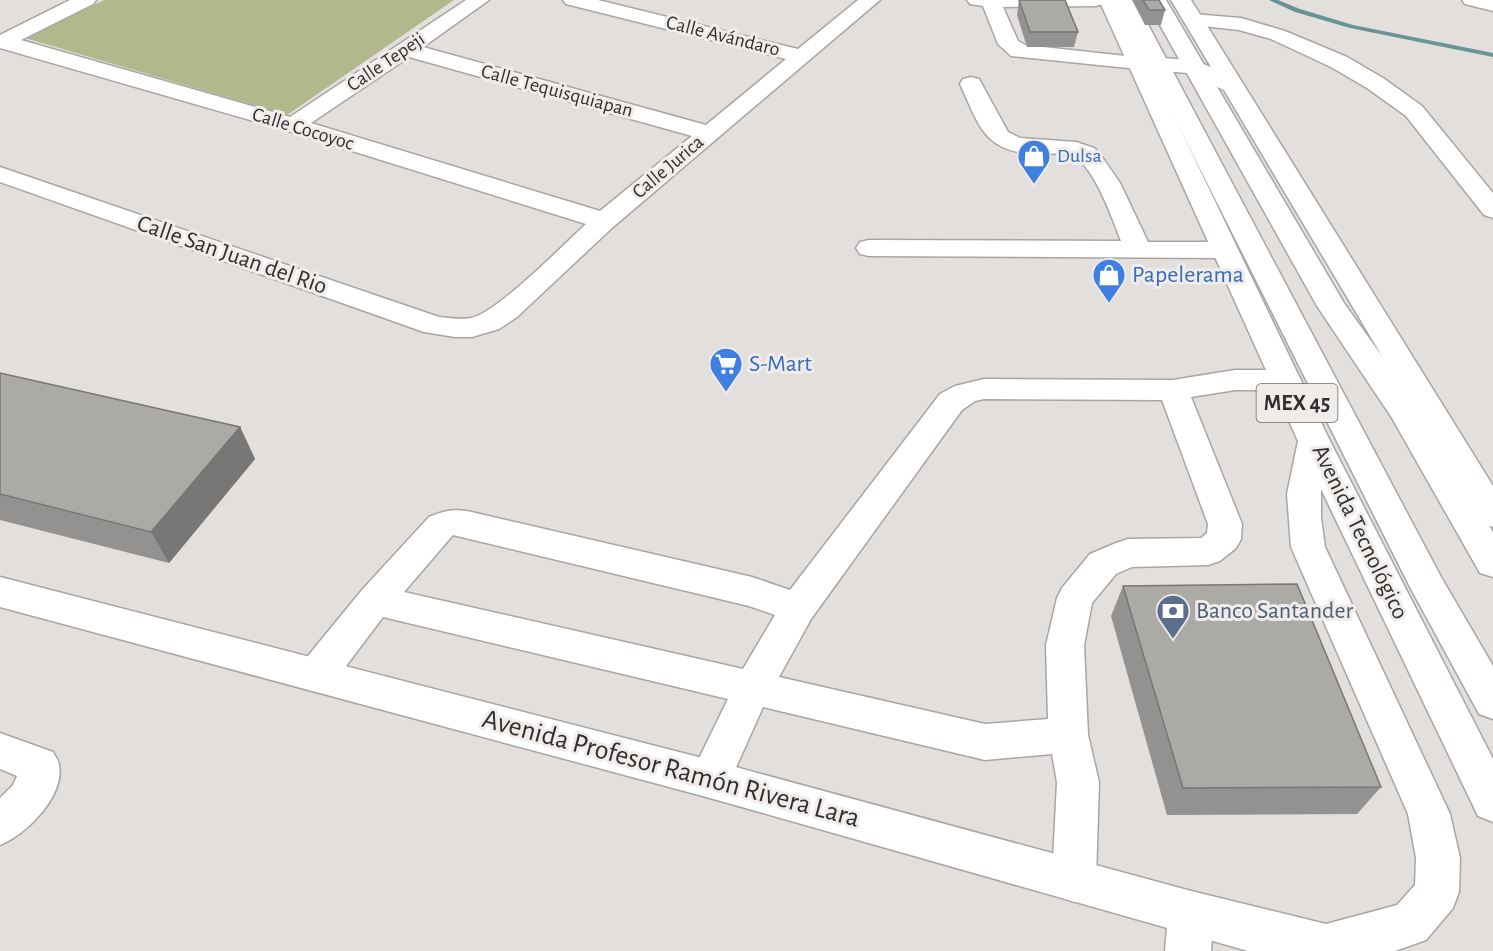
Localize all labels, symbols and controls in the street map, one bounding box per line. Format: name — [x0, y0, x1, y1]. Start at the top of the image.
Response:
street label: Calle Avándaro — [664, 12, 782, 60]
street label: Calle Tepeji — [343, 29, 429, 95]
street label: Calle Tequisquiapan — [479, 61, 635, 121]
street label: Calle Cocoyoc — [250, 104, 356, 154]
street label: Calle Jurica — [629, 132, 707, 202]
shop icon: Dulsa — [1016, 138, 1052, 185]
place label: Dulsa — [1057, 146, 1102, 166]
street label: Calle San Juan del Rio — [134, 211, 330, 299]
shop icon: Papelerama — [1091, 257, 1127, 304]
place label: Papelerama — [1132, 263, 1244, 287]
supermarket icon: S-Mart — [708, 346, 744, 393]
place label: S-Mart — [749, 352, 812, 376]
road number: MEX 45 — [1256, 384, 1338, 422]
street label: Avenida Tecnológico — [1307, 441, 1413, 623]
bank icon: Banco Santander — [1155, 593, 1191, 640]
place label: Banco Santander — [1196, 599, 1354, 623]
street label: Avenida Profesor Ramón Rivera Lara — [479, 705, 863, 833]

